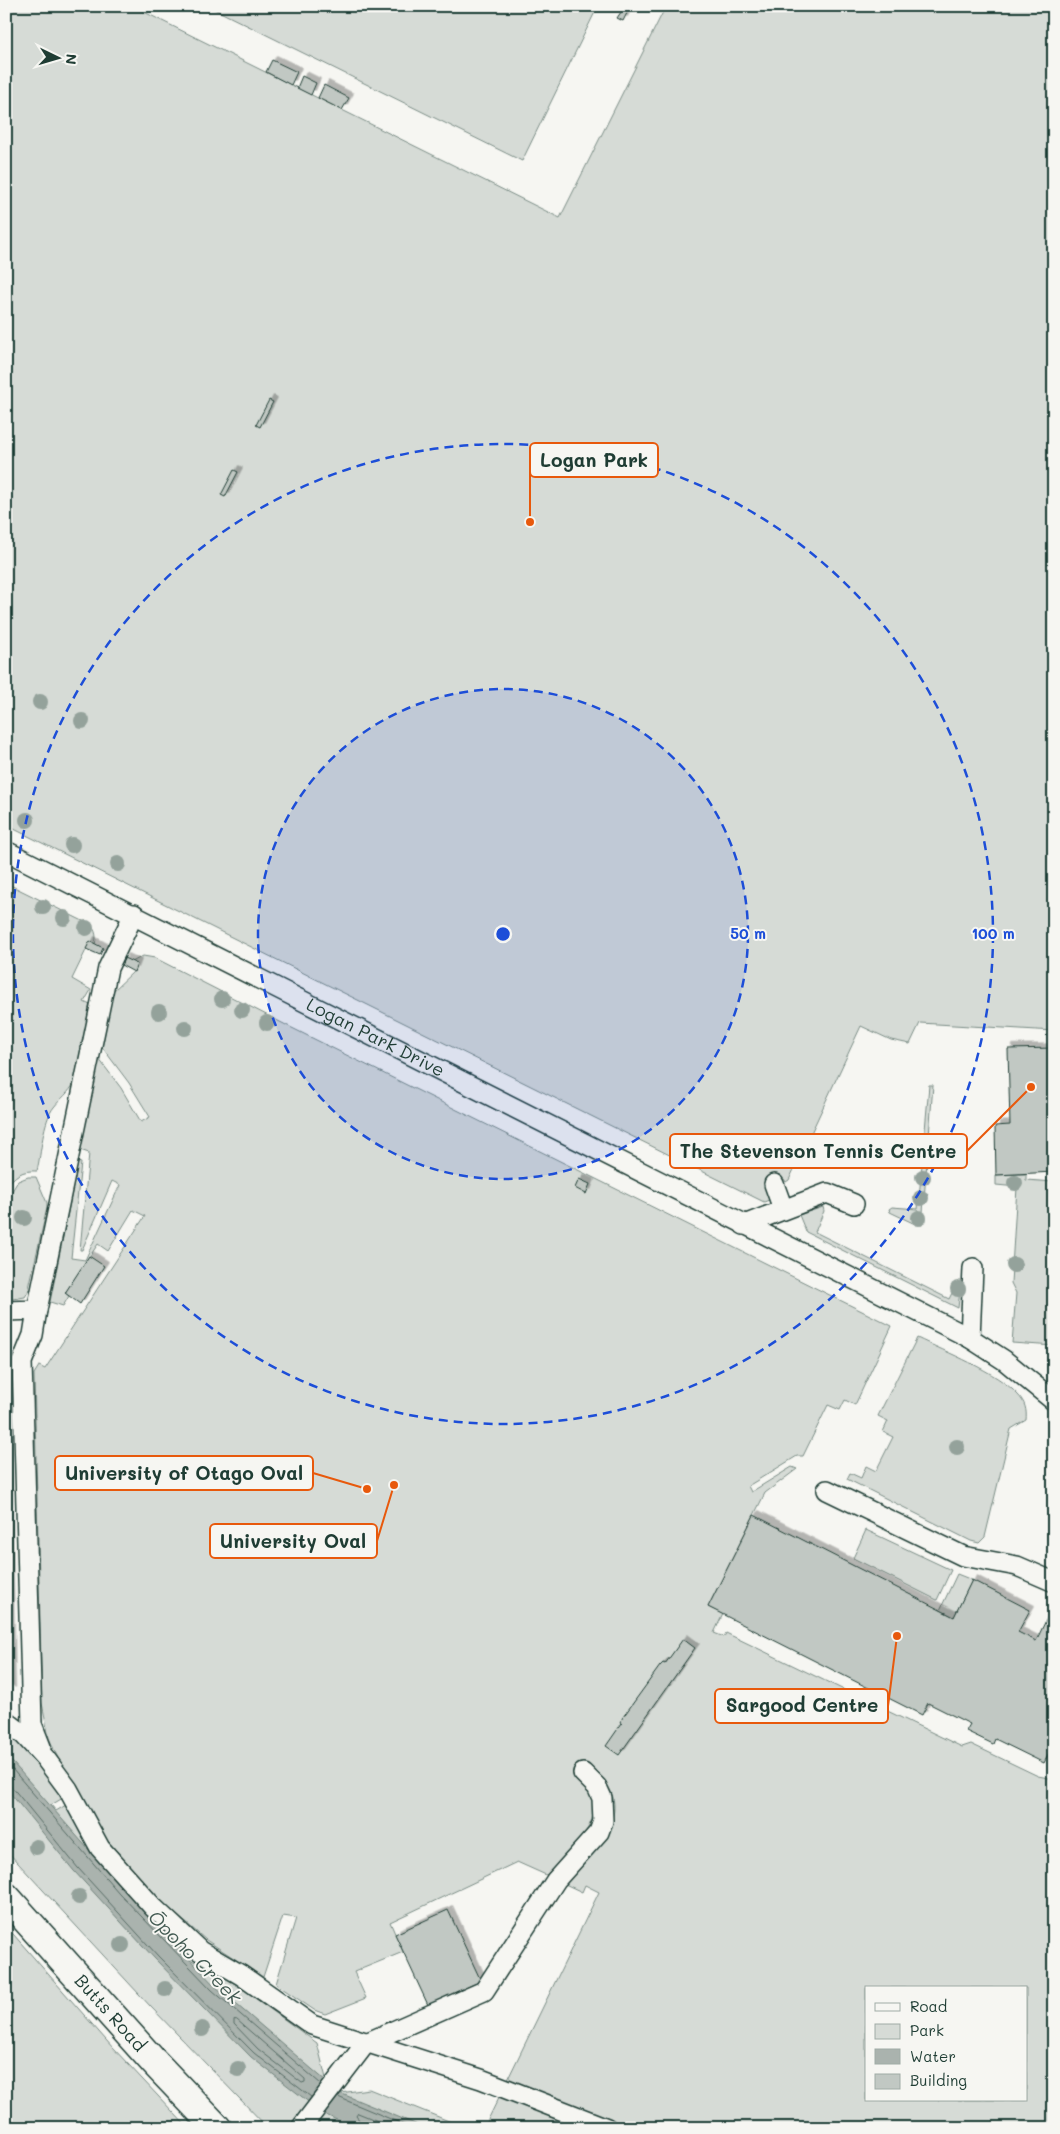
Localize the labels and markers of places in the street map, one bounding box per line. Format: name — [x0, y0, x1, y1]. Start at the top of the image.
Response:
callout: Logan Park — [530, 443, 658, 477]
centre of rings — [494, 925, 512, 943]
callout: The Stevenson Tennis Centre — [670, 1134, 967, 1168]
callout: University of Otago Oval — [55, 1456, 313, 1490]
callout: University Oval — [210, 1524, 377, 1558]
callout: Sargood Centre — [715, 1689, 888, 1723]

